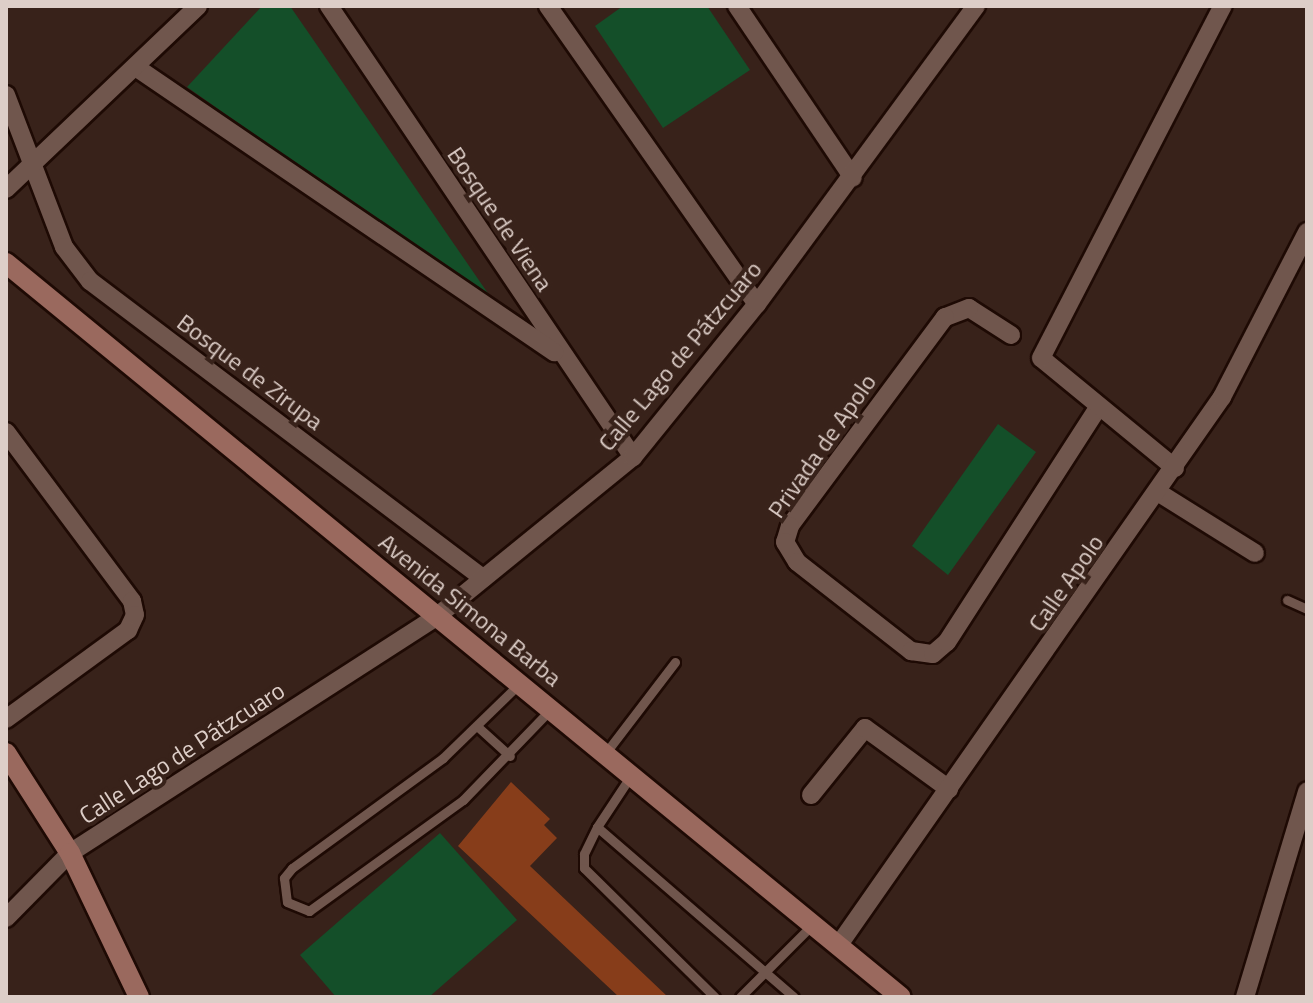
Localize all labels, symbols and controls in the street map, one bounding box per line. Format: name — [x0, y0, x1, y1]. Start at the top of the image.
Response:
street label: Bosque de Viena — [441, 141, 559, 297]
street label: Calle Lago de Pátzcuaro — [592, 255, 768, 457]
street label: Bosque de Zirupa — [171, 308, 329, 436]
street label: Privada de Apolo — [762, 368, 882, 524]
street label: Avenida Simona Barba — [373, 528, 567, 692]
street label: Calle Apolo — [1022, 529, 1110, 637]
street label: Calle Lago de Pátzcuaro — [74, 676, 290, 830]

